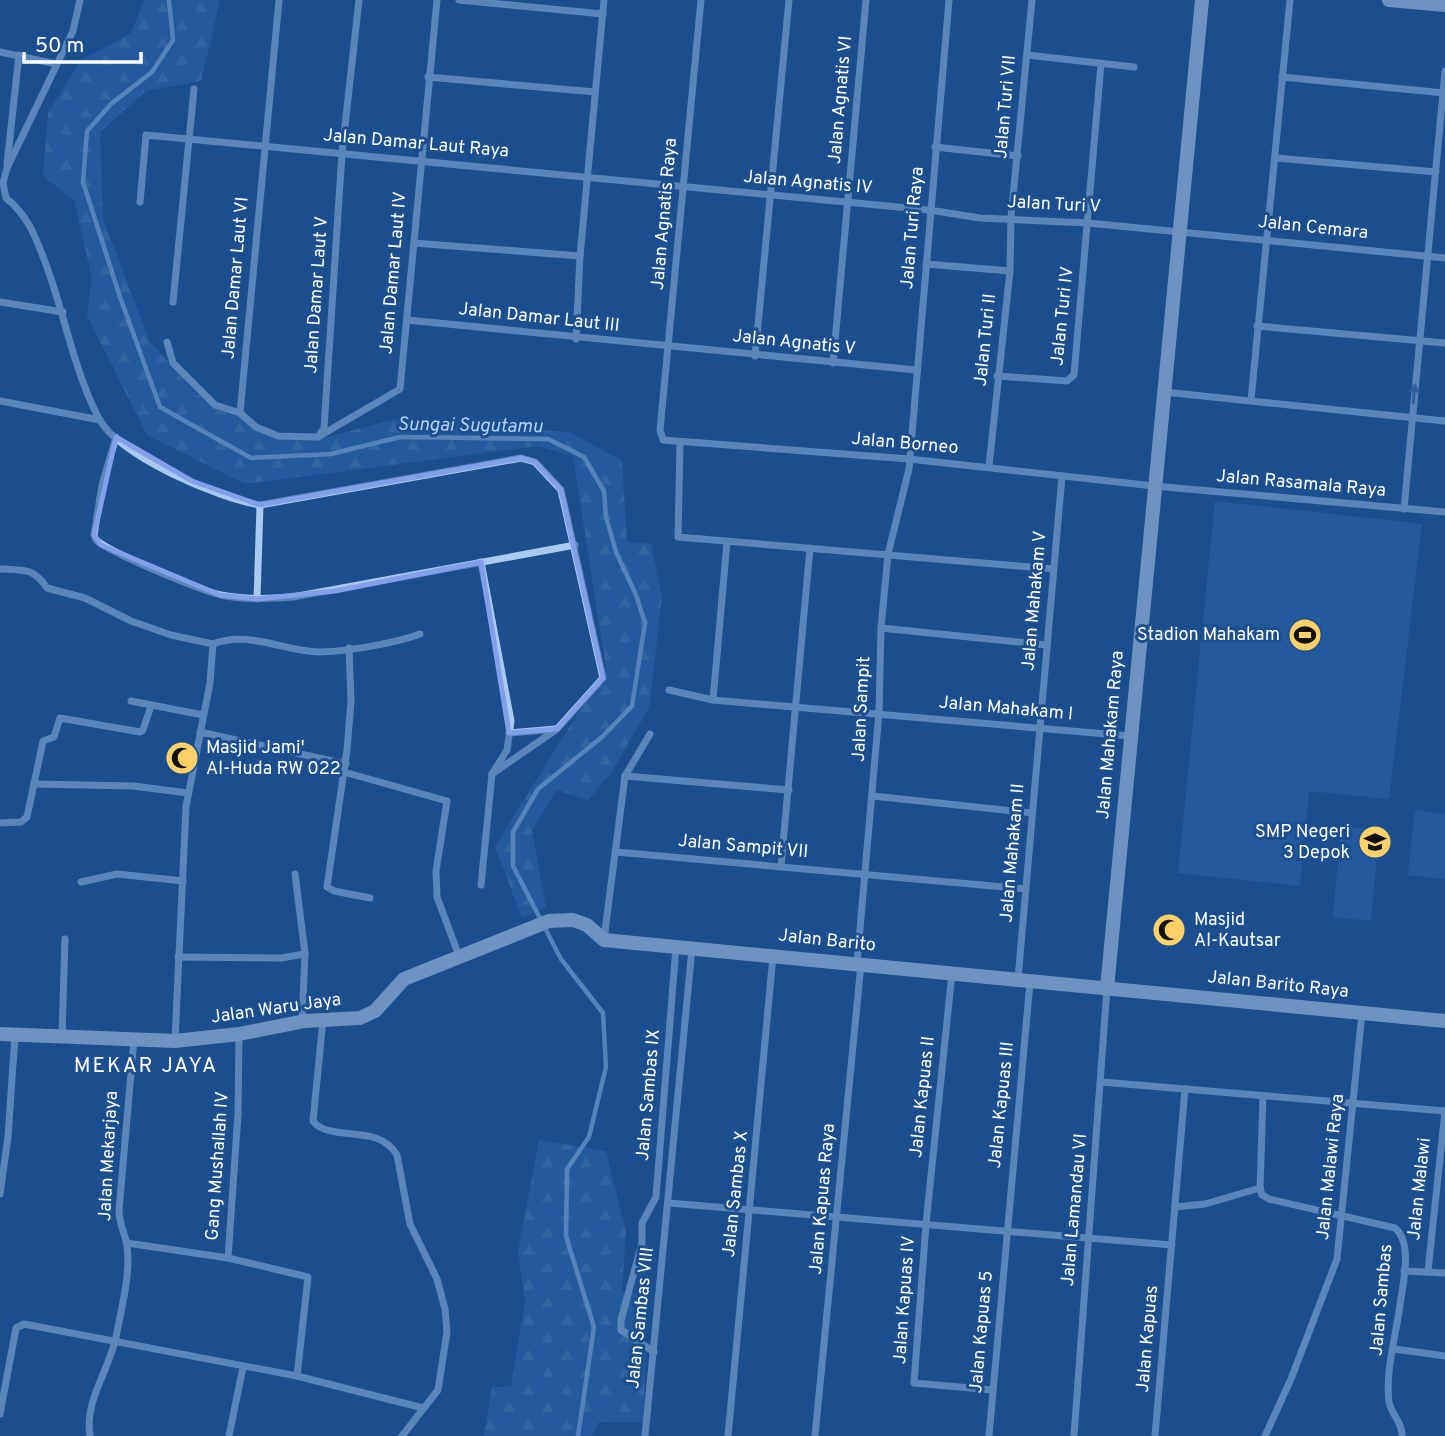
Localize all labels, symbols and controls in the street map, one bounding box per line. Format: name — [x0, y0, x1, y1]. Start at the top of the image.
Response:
scale bar — [24, 21, 142, 65]
text: 50 m — [35, 33, 84, 60]
street label: Jalan Agnatis VI — [824, 35, 858, 165]
street label: Jalan Turi VII — [990, 54, 1022, 160]
street label: Jalan Damar Laut Raya — [322, 124, 510, 164]
street label: Jalan Agnatis Raya — [647, 137, 683, 291]
street label: Jalan Agnatis IV — [742, 166, 874, 200]
street label: Jalan Turi Raya — [896, 166, 930, 290]
street label: Jalan Damar Laut IV — [375, 191, 413, 355]
street label: Jalan Turi V — [1006, 191, 1102, 219]
street label: Jalan Damar Laut VI — [217, 196, 255, 360]
street label: Jalan Cemara — [1257, 211, 1369, 245]
street label: Jalan Damar Laut V — [300, 216, 334, 374]
street label: Jalan Turi IV — [1046, 265, 1080, 367]
street label: Jalan Turi II — [970, 292, 1002, 388]
street label: Jalan Damar Laut III — [457, 298, 621, 338]
street label: Jalan Agnatis V — [731, 325, 857, 361]
one-way arrow — [1409, 383, 1420, 405]
water label: Sungai Sugutamu — [397, 413, 543, 439]
street label: Jalan Borneo — [851, 428, 959, 460]
street label: Jalan Rasamala Raya — [1215, 465, 1387, 503]
street label: Jalan Mahakam V — [1017, 530, 1053, 672]
sports icon: Stadion Mahakam — [1286, 616, 1324, 654]
place label: Stadion Mahakam — [1137, 624, 1280, 647]
street label: Jalan Mahakam Raya — [1092, 650, 1130, 820]
street label: Jalan Sampit — [848, 656, 876, 762]
street label: Jalan Mahakam I — [938, 692, 1074, 726]
place label: Masjid Jami' Al-Huda RW 022 — [206, 737, 341, 781]
mosque icon: Masjid Jami' Al-Huda RW 022 — [163, 739, 201, 777]
street label: Jalan Mahakam II — [995, 782, 1031, 924]
place label: SMP Negeri 3 Depok — [1255, 821, 1350, 865]
school or university icon: SMP Negeri 3 Depok — [1356, 823, 1394, 861]
street label: Jalan Sampit VII — [677, 830, 809, 864]
place label: Masjid Al-Kautsar — [1194, 909, 1281, 953]
mosque icon: Masjid Al-Kautsar — [1150, 911, 1188, 949]
street label: Jalan Barito — [777, 924, 877, 958]
street label: Jalan Barito Raya — [1206, 966, 1350, 1004]
street label: Jalan Waru Jaya — [209, 988, 343, 1030]
street label: Jalan Sambas IX — [632, 1028, 666, 1162]
street label: Jalan Kapuas II — [905, 1035, 941, 1159]
street label: Jalan Kapuas III — [984, 1041, 1020, 1169]
district label: MEKAR JAYA — [74, 1053, 218, 1080]
street label: Jalan Mekarjaya — [94, 1090, 124, 1222]
street label: Gang Mushallah IV — [201, 1091, 235, 1241]
street label: Jalan Malawi Raya — [1312, 1093, 1350, 1241]
street label: Jalan Kapuas Raya — [805, 1122, 841, 1276]
street label: Jalan Sambas X — [718, 1129, 754, 1258]
street label: Jalan Lamandau VI — [1057, 1133, 1093, 1287]
street label: Jalan Malawi — [1403, 1137, 1437, 1241]
street label: Jalan Kapuas IV — [889, 1235, 921, 1365]
street label: Jalan Sambas — [1366, 1243, 1398, 1357]
street label: Jalan Sambas VIII — [622, 1246, 660, 1390]
street label: Jalan Kapuas 5 — [965, 1270, 999, 1394]
street label: Jalan Kapuas — [1132, 1284, 1164, 1394]

